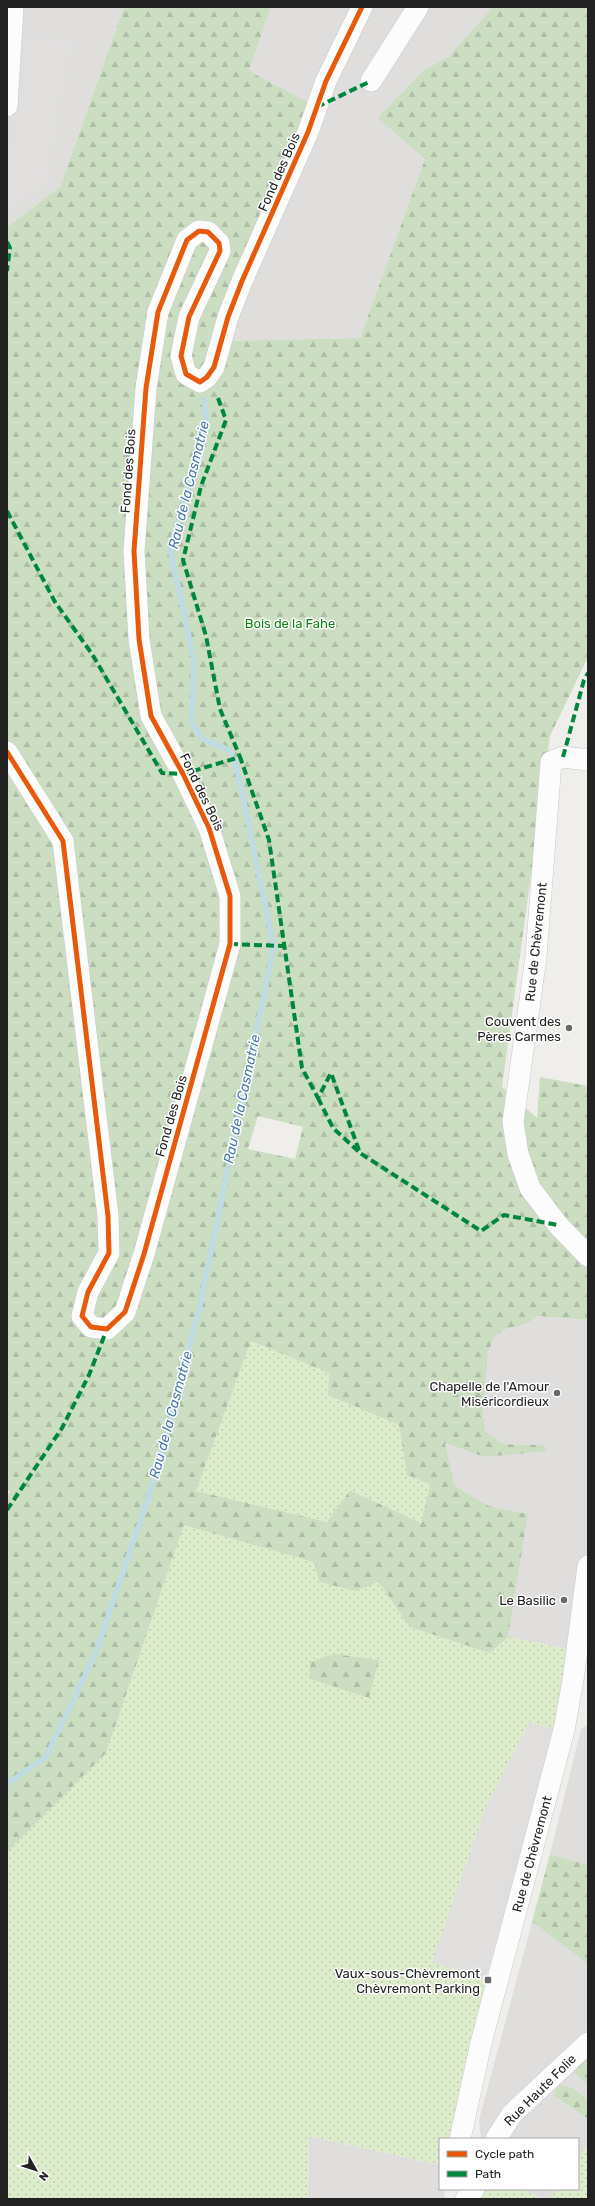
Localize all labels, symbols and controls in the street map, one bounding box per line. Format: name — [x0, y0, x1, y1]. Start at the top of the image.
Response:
street label: Fond des Bois — [255, 130, 303, 214]
water label: Rau de la Casmatrie — [165, 419, 213, 551]
street label: Fond des Bois — [118, 428, 138, 514]
park label: Bois de la Fahe — [245, 616, 335, 631]
street label: Fond des Bois — [177, 751, 227, 834]
street label: Rue de Chèvremont — [522, 882, 550, 1002]
place label: Couvent des Pères Carmes — [477, 1014, 561, 1044]
marker: Couvent des Pères Carmes — [564, 1023, 574, 1033]
water label: Rau de la Casmatrie — [220, 1033, 264, 1165]
street label: Fond des Bois — [152, 1073, 190, 1159]
water label: Rau de la Casmatrie — [146, 1349, 196, 1481]
place label: Chapelle de l'Amour Miséricordieux — [430, 1379, 549, 1409]
marker: Chapelle de l'Amour Miséricordieux — [552, 1388, 562, 1398]
place label: Le Basilic — [499, 1593, 556, 1608]
marker: Le Basilic — [559, 1595, 569, 1605]
street label: Rue de Chèvremont — [509, 1794, 555, 1914]
place label: Vaux-sous-Chèvremont Chèvremont Parking — [335, 1966, 480, 1997]
marker: Vaux-sous-Chèvremont Chèvremont Parking — [483, 1975, 493, 1985]
street label: Rue Haute Folie — [501, 2051, 579, 2129]
legend — [439, 2138, 579, 2190]
text: Cycle path — [475, 2147, 534, 2161]
north arrow — [16, 2150, 56, 2190]
text: Path — [475, 2167, 501, 2181]
text: N — [36, 2169, 51, 2183]

